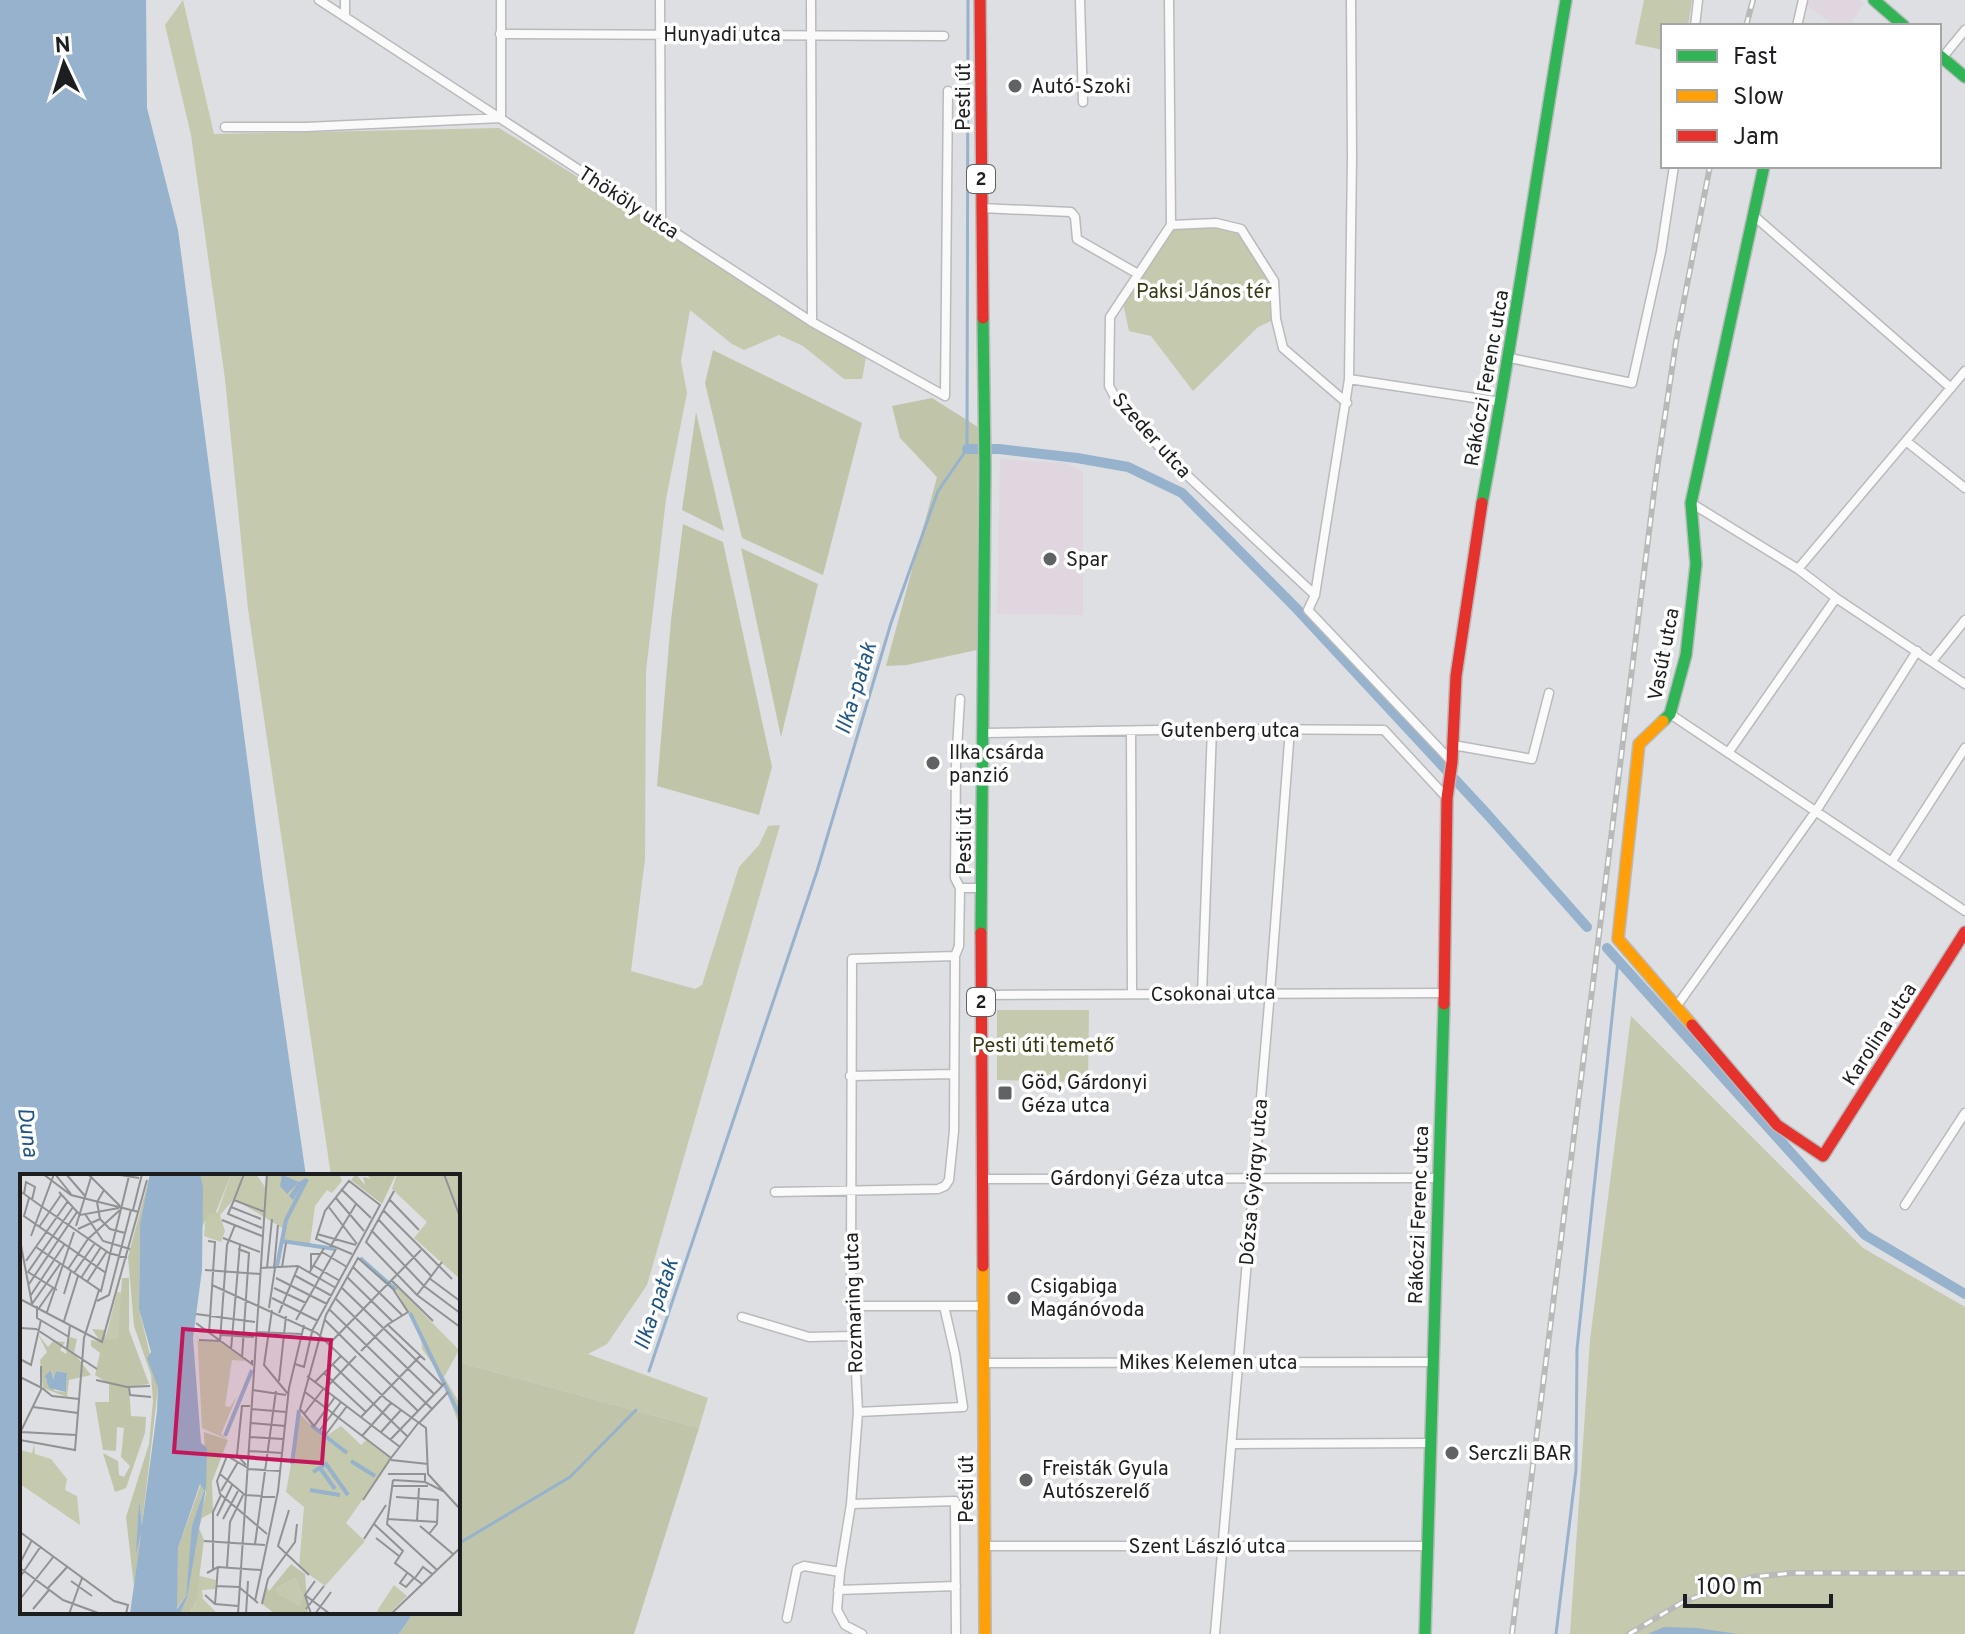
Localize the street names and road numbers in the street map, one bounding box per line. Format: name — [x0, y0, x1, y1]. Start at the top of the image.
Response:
street label: Hunyadi utca — [663, 23, 781, 49]
street label: Pesti út — [952, 63, 978, 131]
street label: Thököly utca — [573, 161, 683, 246]
road number: 2 — [967, 165, 995, 193]
street label: Rákóczi Ferenc utca — [1460, 288, 1516, 469]
street label: Szeder utca — [1105, 388, 1196, 485]
street label: Vasút utca — [1643, 606, 1687, 703]
street label: Gutenberg utca — [1160, 719, 1300, 745]
street label: Pesti út — [953, 807, 979, 875]
street label: Karolina utca — [1838, 979, 1924, 1092]
street label: Csokonai utca — [1150, 981, 1276, 1009]
road number: 2 — [967, 988, 995, 1016]
street label: Dózsa György utca — [1235, 1098, 1275, 1267]
street label: Rákóczi Ferenc utca — [1404, 1125, 1436, 1305]
street label: Gárdonyi Géza utca — [1050, 1167, 1224, 1193]
street label: Rozmaring utca — [840, 1232, 870, 1374]
street label: Mikes Kelemen utca — [1119, 1351, 1297, 1377]
street label: Pesti út — [955, 1455, 981, 1523]
street label: Szent László utca — [1128, 1535, 1286, 1561]

